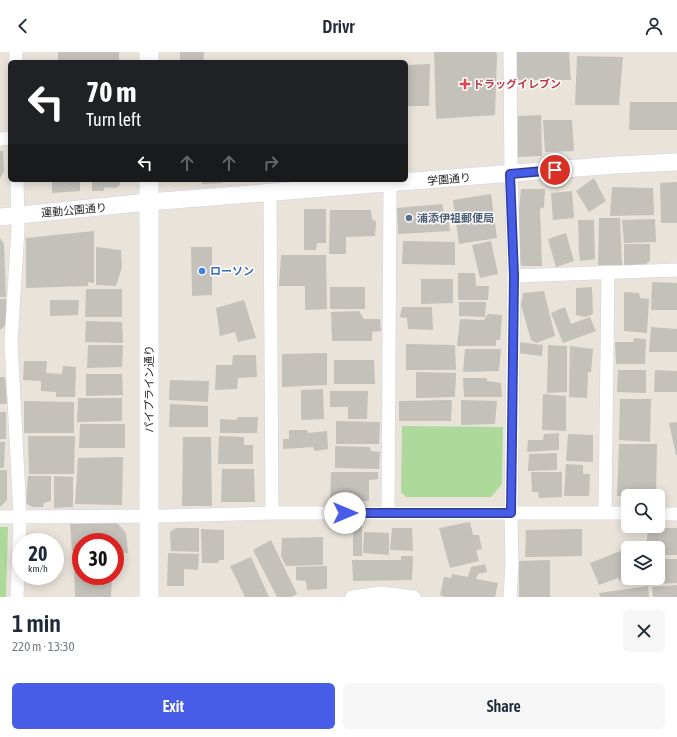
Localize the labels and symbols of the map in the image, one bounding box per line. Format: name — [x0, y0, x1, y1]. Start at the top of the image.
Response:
place label: ドラッグイレブン — [473, 78, 561, 90]
marker: ドラッグイレブン — [460, 79, 470, 89]
pin — [538, 153, 572, 187]
street label: 学園通り — [427, 171, 471, 187]
street label: 運動公園通り — [41, 201, 107, 219]
place label: 浦添伊祖郵便局 — [417, 212, 494, 224]
marker: 浦添伊祖郵便局 — [404, 213, 414, 223]
place label: ローソン — [210, 265, 254, 277]
marker: ローソン — [197, 266, 207, 276]
street label: パイプライン通り — [143, 345, 155, 433]
position arrow — [324, 492, 366, 534]
speed limit sign: 30 — [72, 533, 124, 585]

